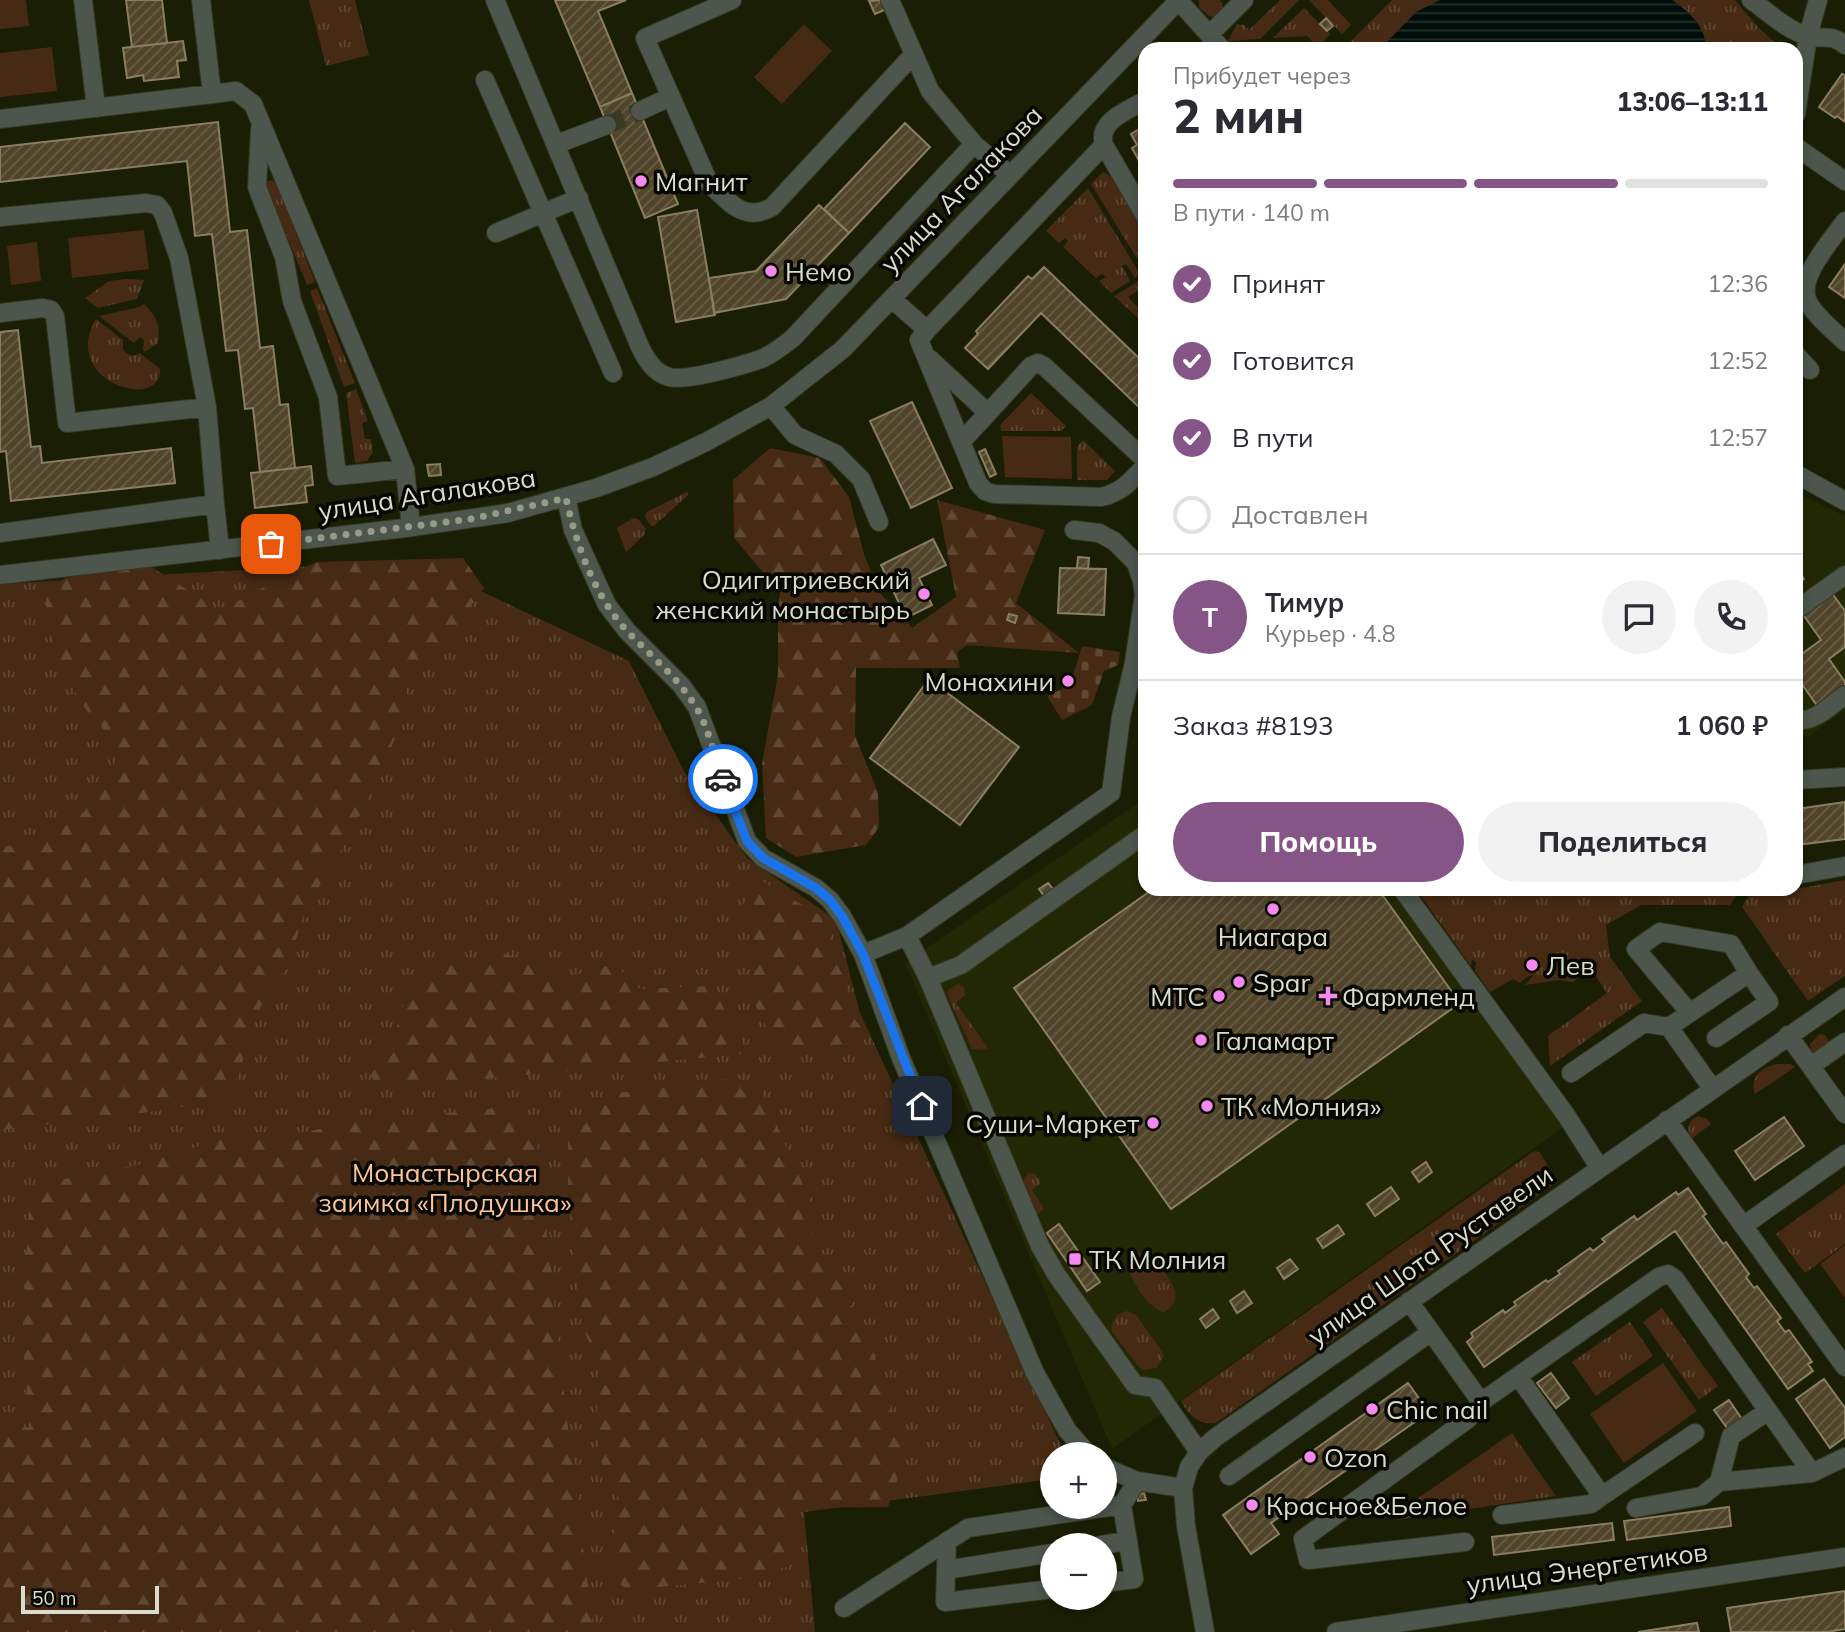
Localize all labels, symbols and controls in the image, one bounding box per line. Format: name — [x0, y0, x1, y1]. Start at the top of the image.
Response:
text: Прибудет через — [1173, 61, 1351, 90]
text: 13:06–13:11 — [1617, 85, 1768, 118]
text: 2 мин — [1173, 87, 1304, 145]
street label: улица Агалакова — [873, 99, 1049, 279]
place label: Магнит — [655, 165, 748, 198]
marker: Магнит — [633, 173, 649, 189]
text: В пути · 140 m — [1173, 198, 1330, 227]
place label: Немо — [785, 255, 852, 288]
marker: Немо — [763, 263, 779, 279]
icon: check — [1173, 265, 1211, 303]
text: Принят — [1232, 267, 1325, 300]
text: 12:36 — [1708, 269, 1768, 298]
icon: check — [1173, 342, 1211, 380]
text: Готовится — [1232, 344, 1355, 377]
text: 12:52 — [1708, 346, 1768, 375]
icon: check — [1173, 419, 1211, 457]
text: В пути — [1232, 421, 1313, 454]
text: 12:57 — [1708, 423, 1768, 452]
street label: улица Агалакова — [316, 461, 538, 527]
text: Доставлен — [1232, 498, 1369, 531]
pin — [241, 514, 301, 574]
icon: bag — [252, 525, 290, 563]
place label: Одигитриевский женский монастырь — [656, 563, 910, 626]
button: chat — [1602, 580, 1676, 654]
button: phone — [1694, 580, 1768, 654]
marker: Одигитриевский женский монастырь — [916, 586, 932, 602]
text: Тимур — [1265, 586, 1344, 619]
text: Т — [1202, 601, 1218, 634]
text: Курьер · 4.8 — [1265, 619, 1396, 648]
place label: Монахини — [925, 665, 1054, 698]
marker: Монахини — [1060, 673, 1076, 689]
text: Заказ #8193 — [1173, 709, 1334, 742]
text: 1 060 ₽ — [1676, 709, 1768, 742]
courier — [688, 744, 758, 814]
icon: car — [704, 760, 742, 798]
button: Помощь — [1173, 802, 1464, 882]
button: Поделиться — [1478, 802, 1768, 882]
marker: Ниагара — [1265, 901, 1281, 917]
place label: Ниагара — [1218, 920, 1328, 953]
place label: Лев — [1546, 949, 1595, 982]
marker: Лев — [1524, 957, 1540, 973]
place label: Spar — [1253, 966, 1310, 999]
marker: Spar — [1231, 974, 1247, 990]
place label: МТС — [1150, 980, 1205, 1013]
place label: Фармленд — [1342, 980, 1475, 1013]
marker: МТС — [1211, 988, 1227, 1004]
marker: Фармленд — [1320, 988, 1336, 1004]
place label: Галамарт — [1215, 1024, 1334, 1057]
marker: Галамарт — [1193, 1032, 1209, 1048]
pin — [892, 1076, 952, 1136]
icon: home — [903, 1087, 941, 1125]
place label: ТК «Молния» — [1221, 1090, 1381, 1123]
marker: ТК «Молния» — [1199, 1098, 1215, 1114]
place label: Суши-Маркет — [965, 1107, 1139, 1140]
marker: Суши-Маркет — [1145, 1115, 1161, 1131]
park label: Монастырская заимка «Плодушка» — [318, 1156, 572, 1219]
street label: улица Шота Руставели — [1301, 1158, 1559, 1352]
place label: ТК Молния — [1089, 1243, 1226, 1276]
marker: ТК Молния — [1067, 1251, 1083, 1267]
place label: Chic nail — [1386, 1393, 1488, 1426]
marker: Chic nail — [1364, 1401, 1380, 1417]
place label: Ozon — [1324, 1441, 1387, 1474]
map controls — [1040, 1442, 1117, 1610]
button: + — [1040, 1442, 1117, 1519]
marker: Ozon — [1302, 1449, 1318, 1465]
place label: Красное&Белое — [1266, 1489, 1467, 1522]
marker: Красное&Белое — [1244, 1497, 1260, 1513]
button: − — [1040, 1533, 1117, 1610]
street label: улица Энергетиков — [1464, 1535, 1710, 1601]
scale bar — [21, 1583, 159, 1615]
text: 50 m — [32, 1586, 76, 1610]

